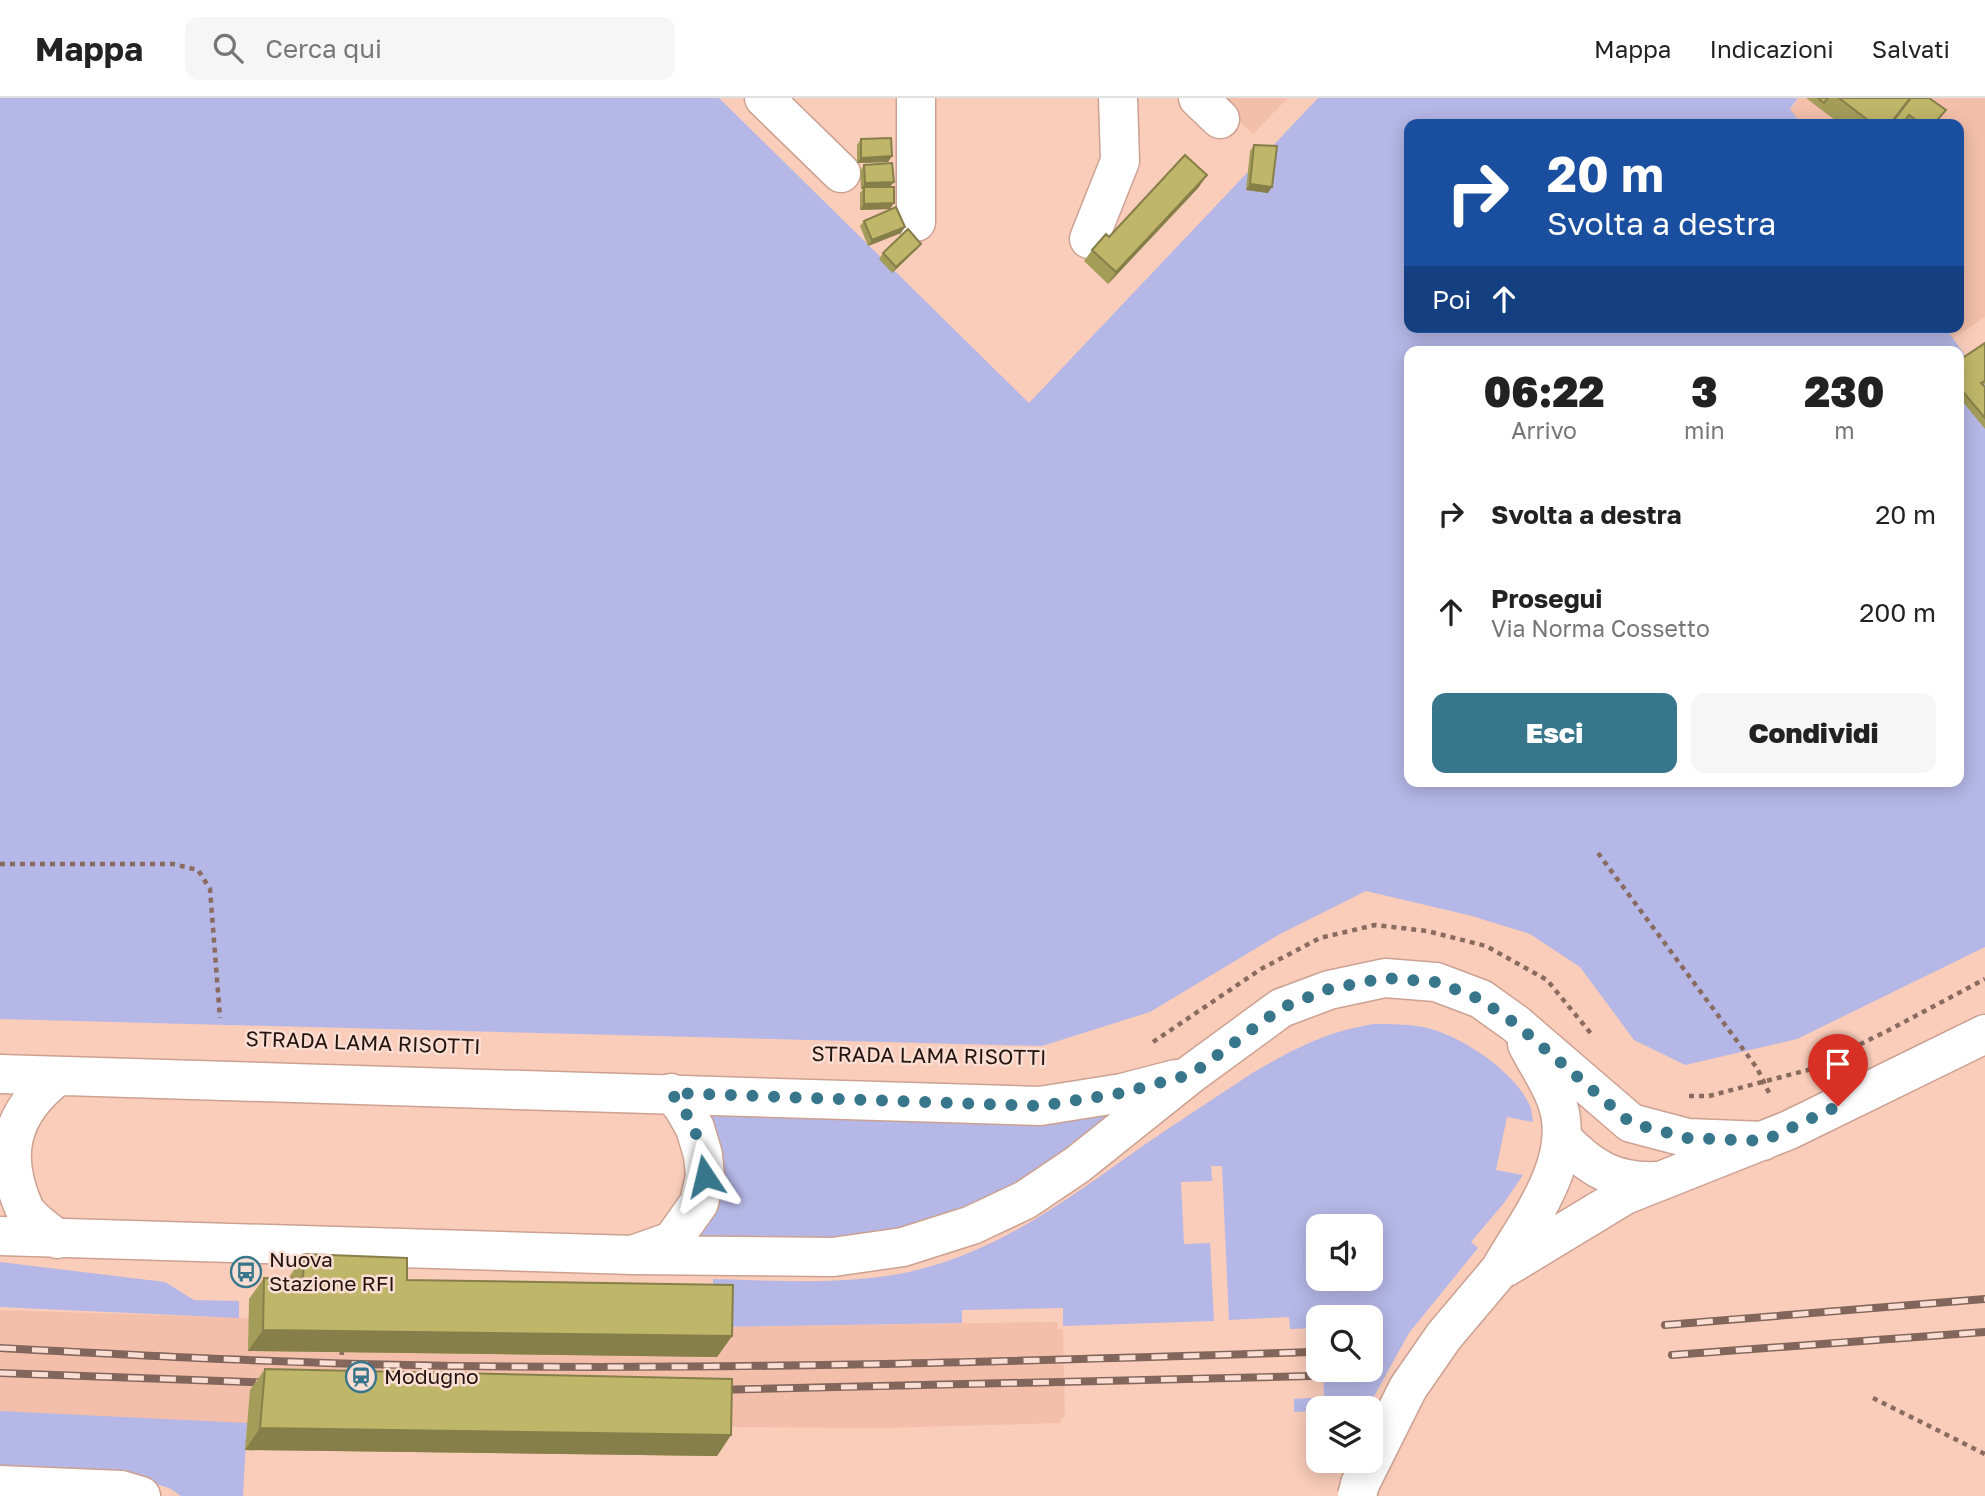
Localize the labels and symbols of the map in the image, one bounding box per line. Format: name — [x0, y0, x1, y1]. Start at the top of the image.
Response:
street label: STRADA LAMA RISOTTI — [245, 1025, 481, 1059]
pin — [1808, 1034, 1868, 1106]
street label: STRADA LAMA RISOTTI — [811, 1040, 1047, 1070]
position arrow — [668, 1139, 742, 1213]
place label: Nuova Stazione RFI — [269, 1246, 395, 1296]
bus stop icon: Nuova Stazione RFI — [229, 1255, 263, 1289]
station icon: Modugno — [344, 1360, 378, 1394]
place label: Modugno — [384, 1363, 479, 1389]

